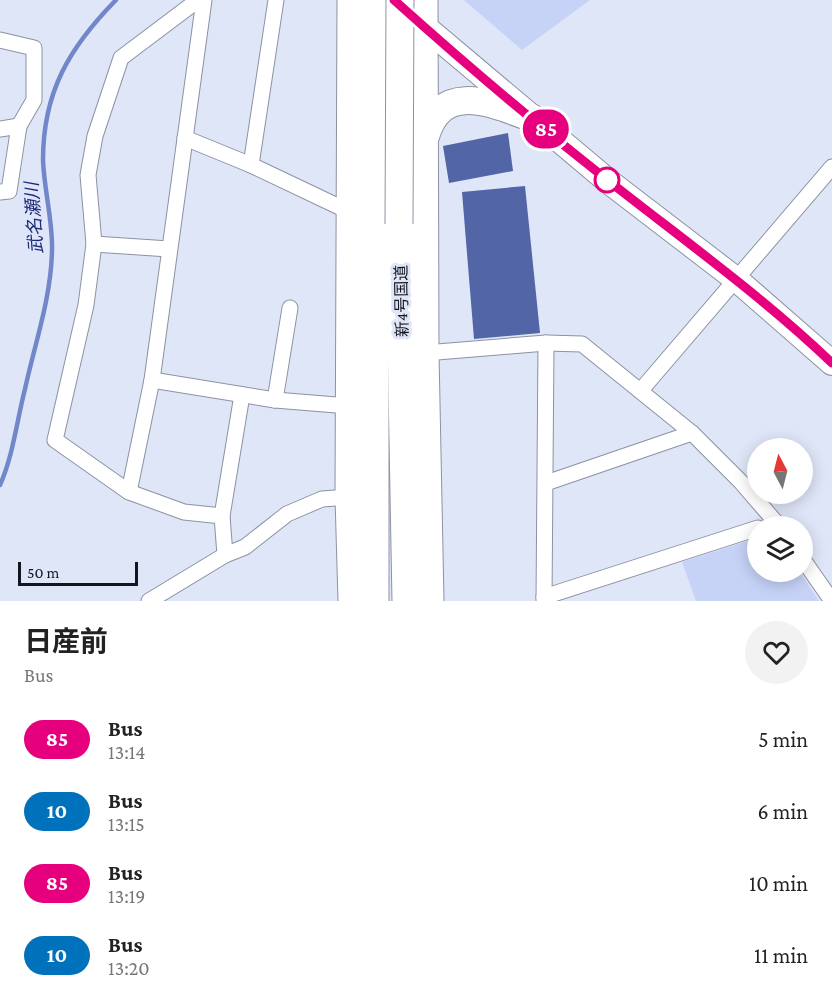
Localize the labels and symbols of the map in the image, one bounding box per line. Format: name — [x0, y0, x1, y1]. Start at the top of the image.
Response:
line badge: 85 — [519, 110, 573, 148]
unlabelled marker — [594, 167, 620, 193]
water label: 武名瀬川 — [21, 179, 46, 255]
street label: 新4号国道 — [392, 265, 411, 337]
north arrow — [747, 438, 813, 504]
scale bar — [18, 559, 138, 586]

